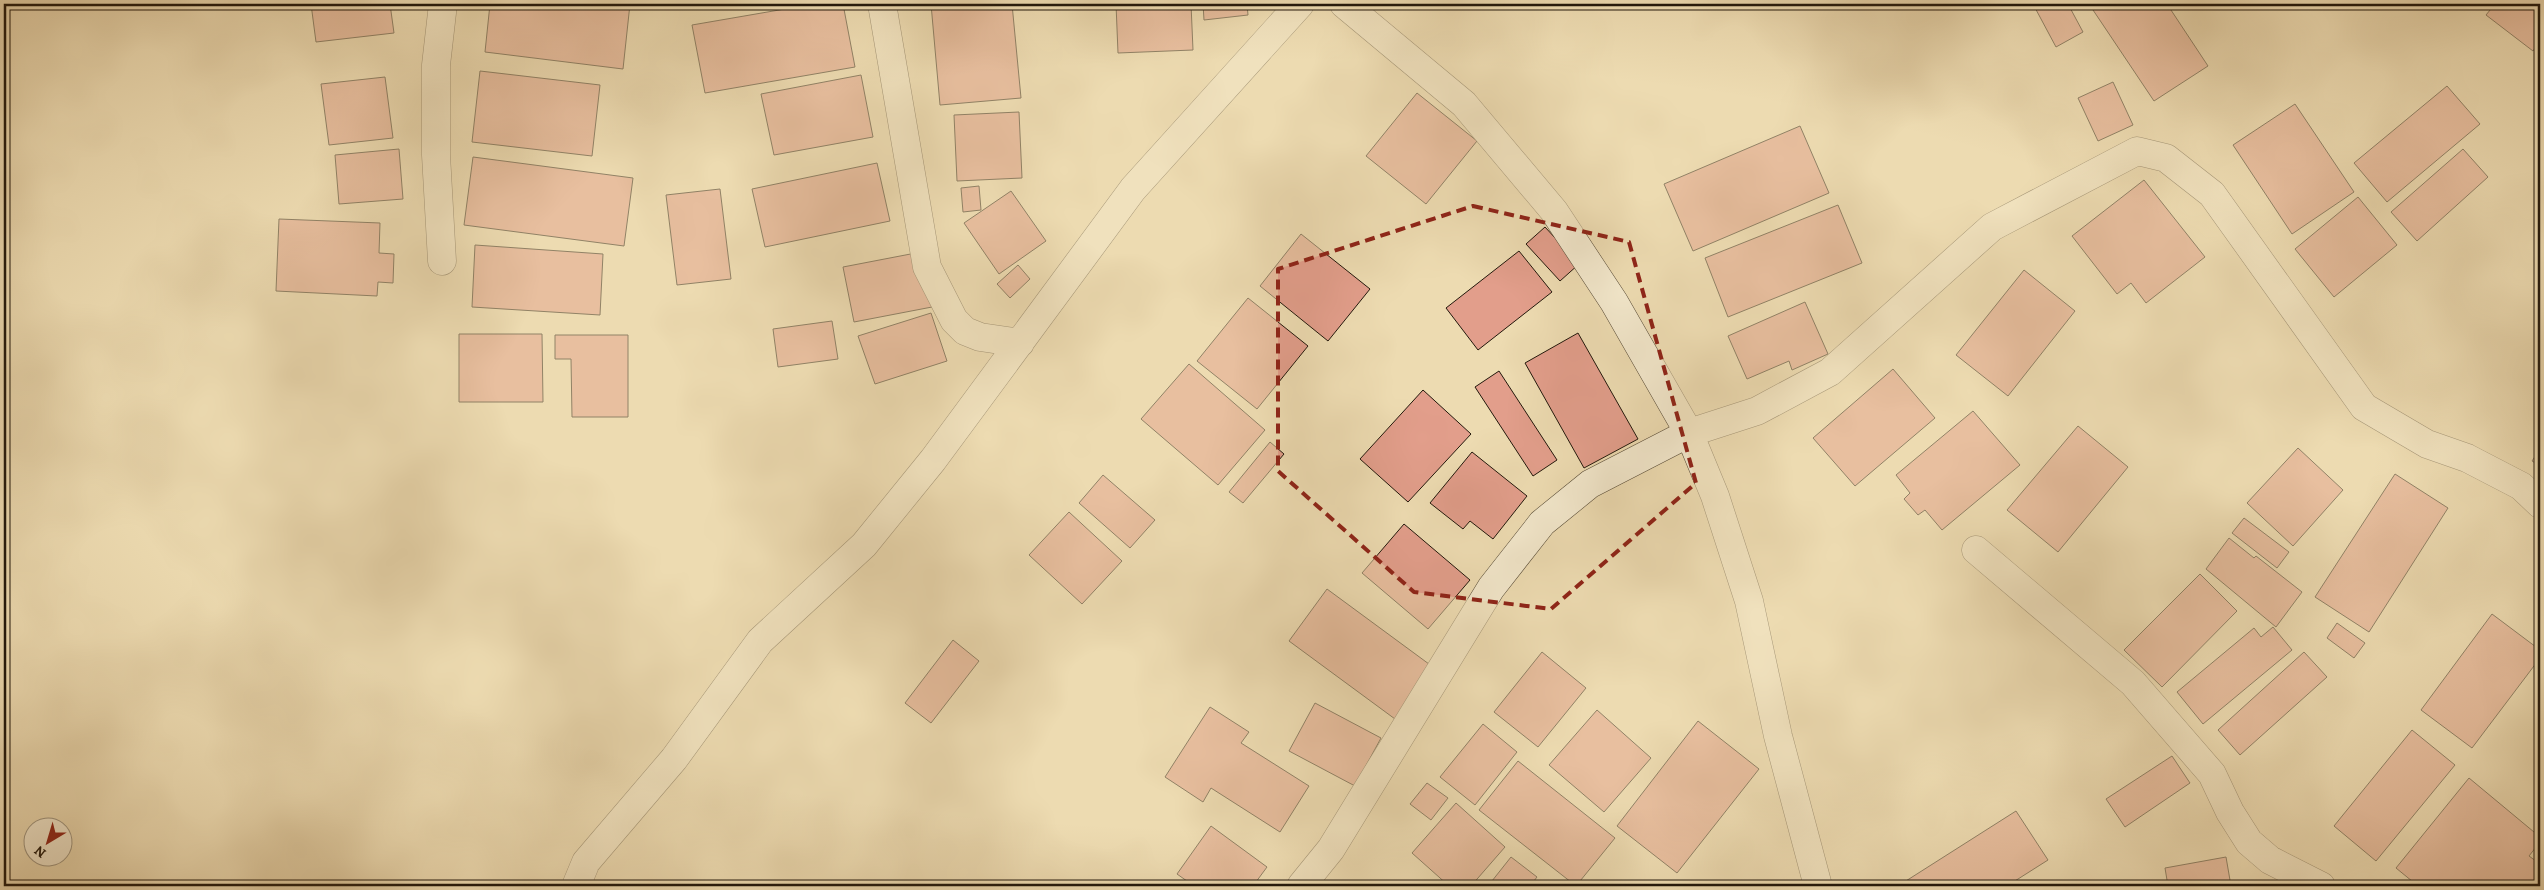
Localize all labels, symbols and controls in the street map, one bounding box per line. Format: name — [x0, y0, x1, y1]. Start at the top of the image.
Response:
north arrow — [22, 818, 72, 868]
text: N — [30, 841, 50, 862]

